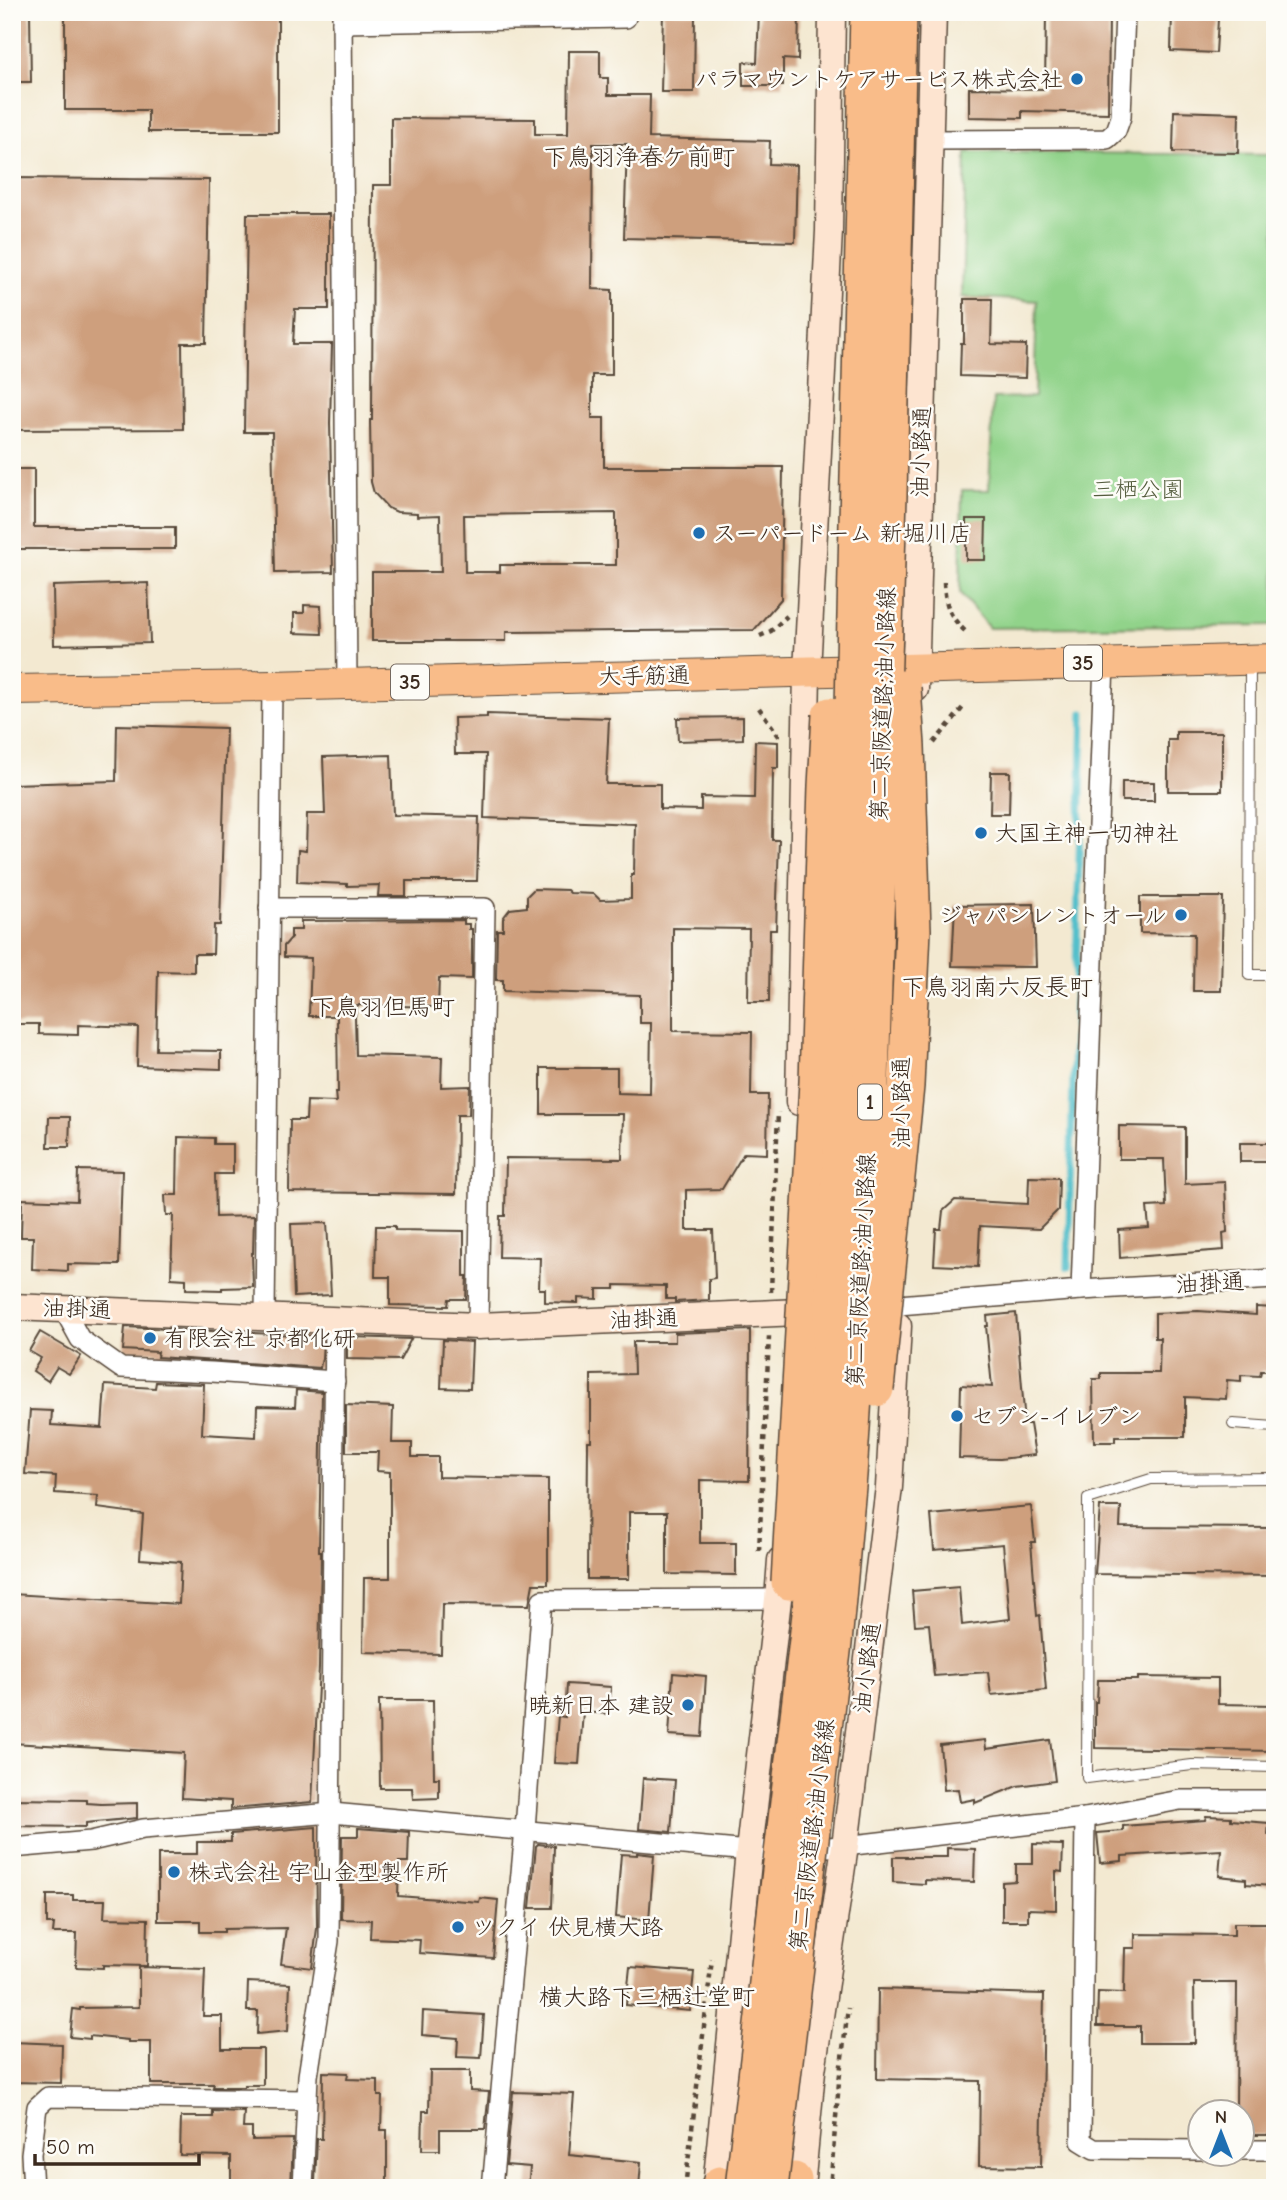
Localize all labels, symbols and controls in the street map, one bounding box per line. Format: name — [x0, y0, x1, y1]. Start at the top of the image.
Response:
place label: パラマウントケアサービス株式会社 — [695, 66, 1063, 93]
marker: パラマウントケアサービス株式会社 — [1069, 71, 1085, 87]
district label: 下鳥羽浄春ケ前町 — [543, 143, 735, 171]
street label: 油小路通 — [906, 406, 936, 498]
park label: 三栖公園 — [1092, 476, 1184, 503]
place label: スーパードーム 新堀川店 — [713, 520, 972, 547]
marker: スーパードーム 新堀川店 — [691, 525, 707, 541]
street label: 第二京阪道路;油小路線 — [865, 586, 901, 822]
road number: 35 — [1064, 646, 1102, 680]
street label: 大手筋通 — [598, 662, 690, 690]
road number: 35 — [391, 664, 429, 700]
place label: 大国主神一切神社 — [995, 820, 1179, 847]
marker: 大国主神一切神社 — [973, 825, 989, 841]
place label: ジャパンレントオール — [938, 902, 1167, 929]
marker: ジャパンレントオール — [1173, 907, 1189, 923]
district label: 下鳥羽南六反長町 — [901, 973, 1093, 1001]
district label: 下鳥羽但馬町 — [311, 993, 455, 1021]
street label: 油小路通 — [888, 1057, 915, 1149]
road number: 1 — [858, 1084, 882, 1120]
street label: 第二京阪道路;油小路線 — [841, 1152, 881, 1388]
street label: 油掛通 — [1175, 1268, 1245, 1298]
street label: 油掛通 — [42, 1294, 112, 1324]
street label: 油掛通 — [609, 1304, 679, 1334]
place label: 有限会社 京都化研 — [164, 1325, 356, 1352]
marker: 有限会社 京都化研 — [142, 1330, 158, 1346]
place label: セブン-イレブン — [971, 1403, 1141, 1430]
marker: セブン-イレブン — [949, 1408, 965, 1424]
street label: 油小路通 — [848, 1621, 886, 1715]
place label: 暁新日本 建設 — [528, 1692, 674, 1719]
marker: 暁新日本 建設 — [680, 1697, 696, 1713]
street label: 第二京阪道路;油小路線 — [784, 1717, 840, 1953]
place label: 株式会社 宇山金型製作所 — [188, 1859, 449, 1886]
marker: 株式会社 宇山金型製作所 — [166, 1864, 182, 1880]
place label: ツクイ 伏見横大路 — [472, 1914, 663, 1941]
marker: ツクイ 伏見横大路 — [450, 1919, 466, 1935]
district label: 横大路下三栖辻堂町 — [539, 1983, 755, 2011]
north arrow — [1186, 2098, 1256, 2168]
text: N — [1215, 2106, 1227, 2128]
scale bar — [35, 2123, 200, 2167]
text: 50 m — [46, 2135, 95, 2159]

